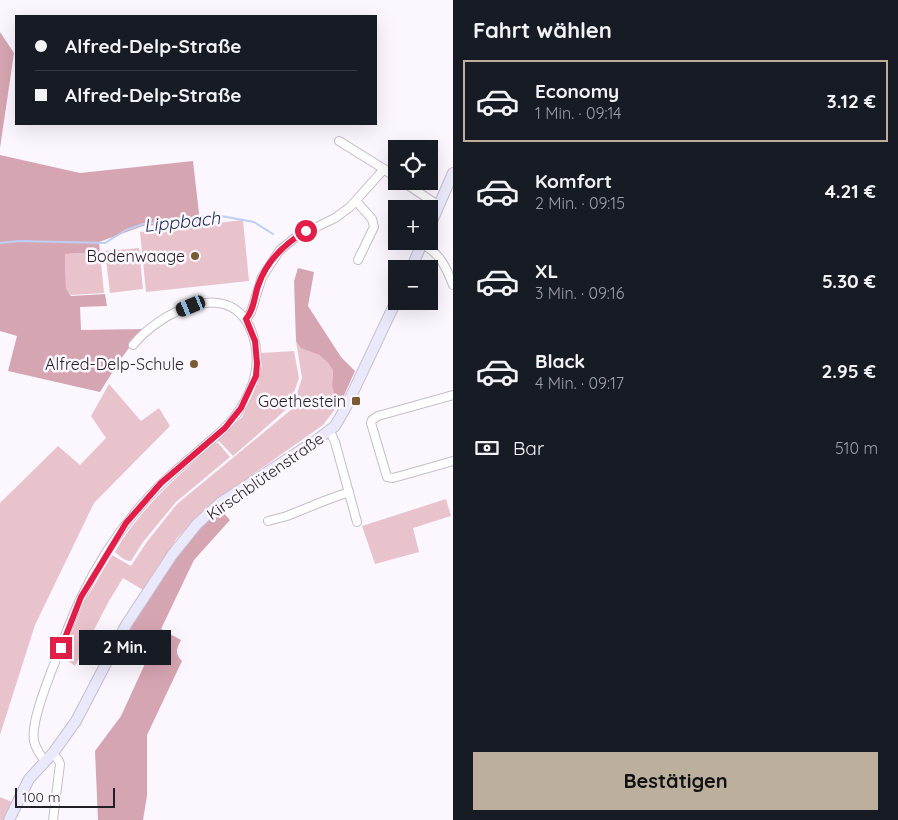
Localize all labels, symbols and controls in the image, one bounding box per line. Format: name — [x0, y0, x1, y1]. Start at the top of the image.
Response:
text: Fahrt wählen — [473, 16, 612, 44]
text: Alfred-Delp-Straße — [65, 34, 242, 58]
icon: car — [475, 79, 520, 124]
text: Economy — [535, 79, 619, 103]
text: Alfred-Delp-Straße — [65, 83, 242, 107]
text: 3.12 € — [827, 89, 876, 113]
text: 1 Min. · 09:14 — [535, 103, 622, 123]
map controls — [388, 140, 438, 310]
button: locate — [388, 140, 438, 190]
icon: car — [475, 169, 520, 214]
text: Komfort — [535, 169, 612, 193]
text: 4.21 € — [825, 179, 876, 203]
text: 2 Min. · 09:15 — [535, 193, 625, 213]
button: + — [388, 200, 438, 250]
water label: Lippbach — [143, 206, 222, 237]
route start — [295, 220, 317, 242]
place label: Bodenwaage — [87, 246, 185, 266]
marker: Bodenwaage — [189, 250, 201, 262]
icon: car — [475, 259, 520, 304]
text: XL — [535, 259, 558, 283]
button: − — [388, 260, 438, 310]
text: 5.30 € — [822, 269, 876, 293]
text: 3 Min. · 09:16 — [535, 283, 624, 303]
car — [174, 293, 207, 319]
icon: car — [475, 349, 520, 394]
text: Black — [535, 349, 585, 373]
place label: Alfred-Delp-Schule — [45, 354, 184, 374]
marker: Alfred-Delp-Schule — [188, 358, 200, 370]
text: 2.95 € — [821, 359, 876, 383]
text: 4 Min. · 09:17 — [535, 373, 624, 393]
place label: Goethestein — [258, 391, 346, 411]
marker: Goethestein — [350, 395, 362, 407]
street label: Kirschblütenstraße — [202, 428, 328, 524]
icon: cash — [473, 434, 501, 462]
text: Bar — [513, 436, 544, 460]
text: 510 m — [835, 438, 878, 458]
callout: 2 Min. — [78, 630, 171, 666]
route end — [50, 637, 72, 659]
text: 2 Min. — [103, 637, 147, 657]
button: Bestätigen — [473, 752, 878, 810]
scale bar — [15, 785, 115, 808]
text: 100 m — [22, 788, 60, 806]

